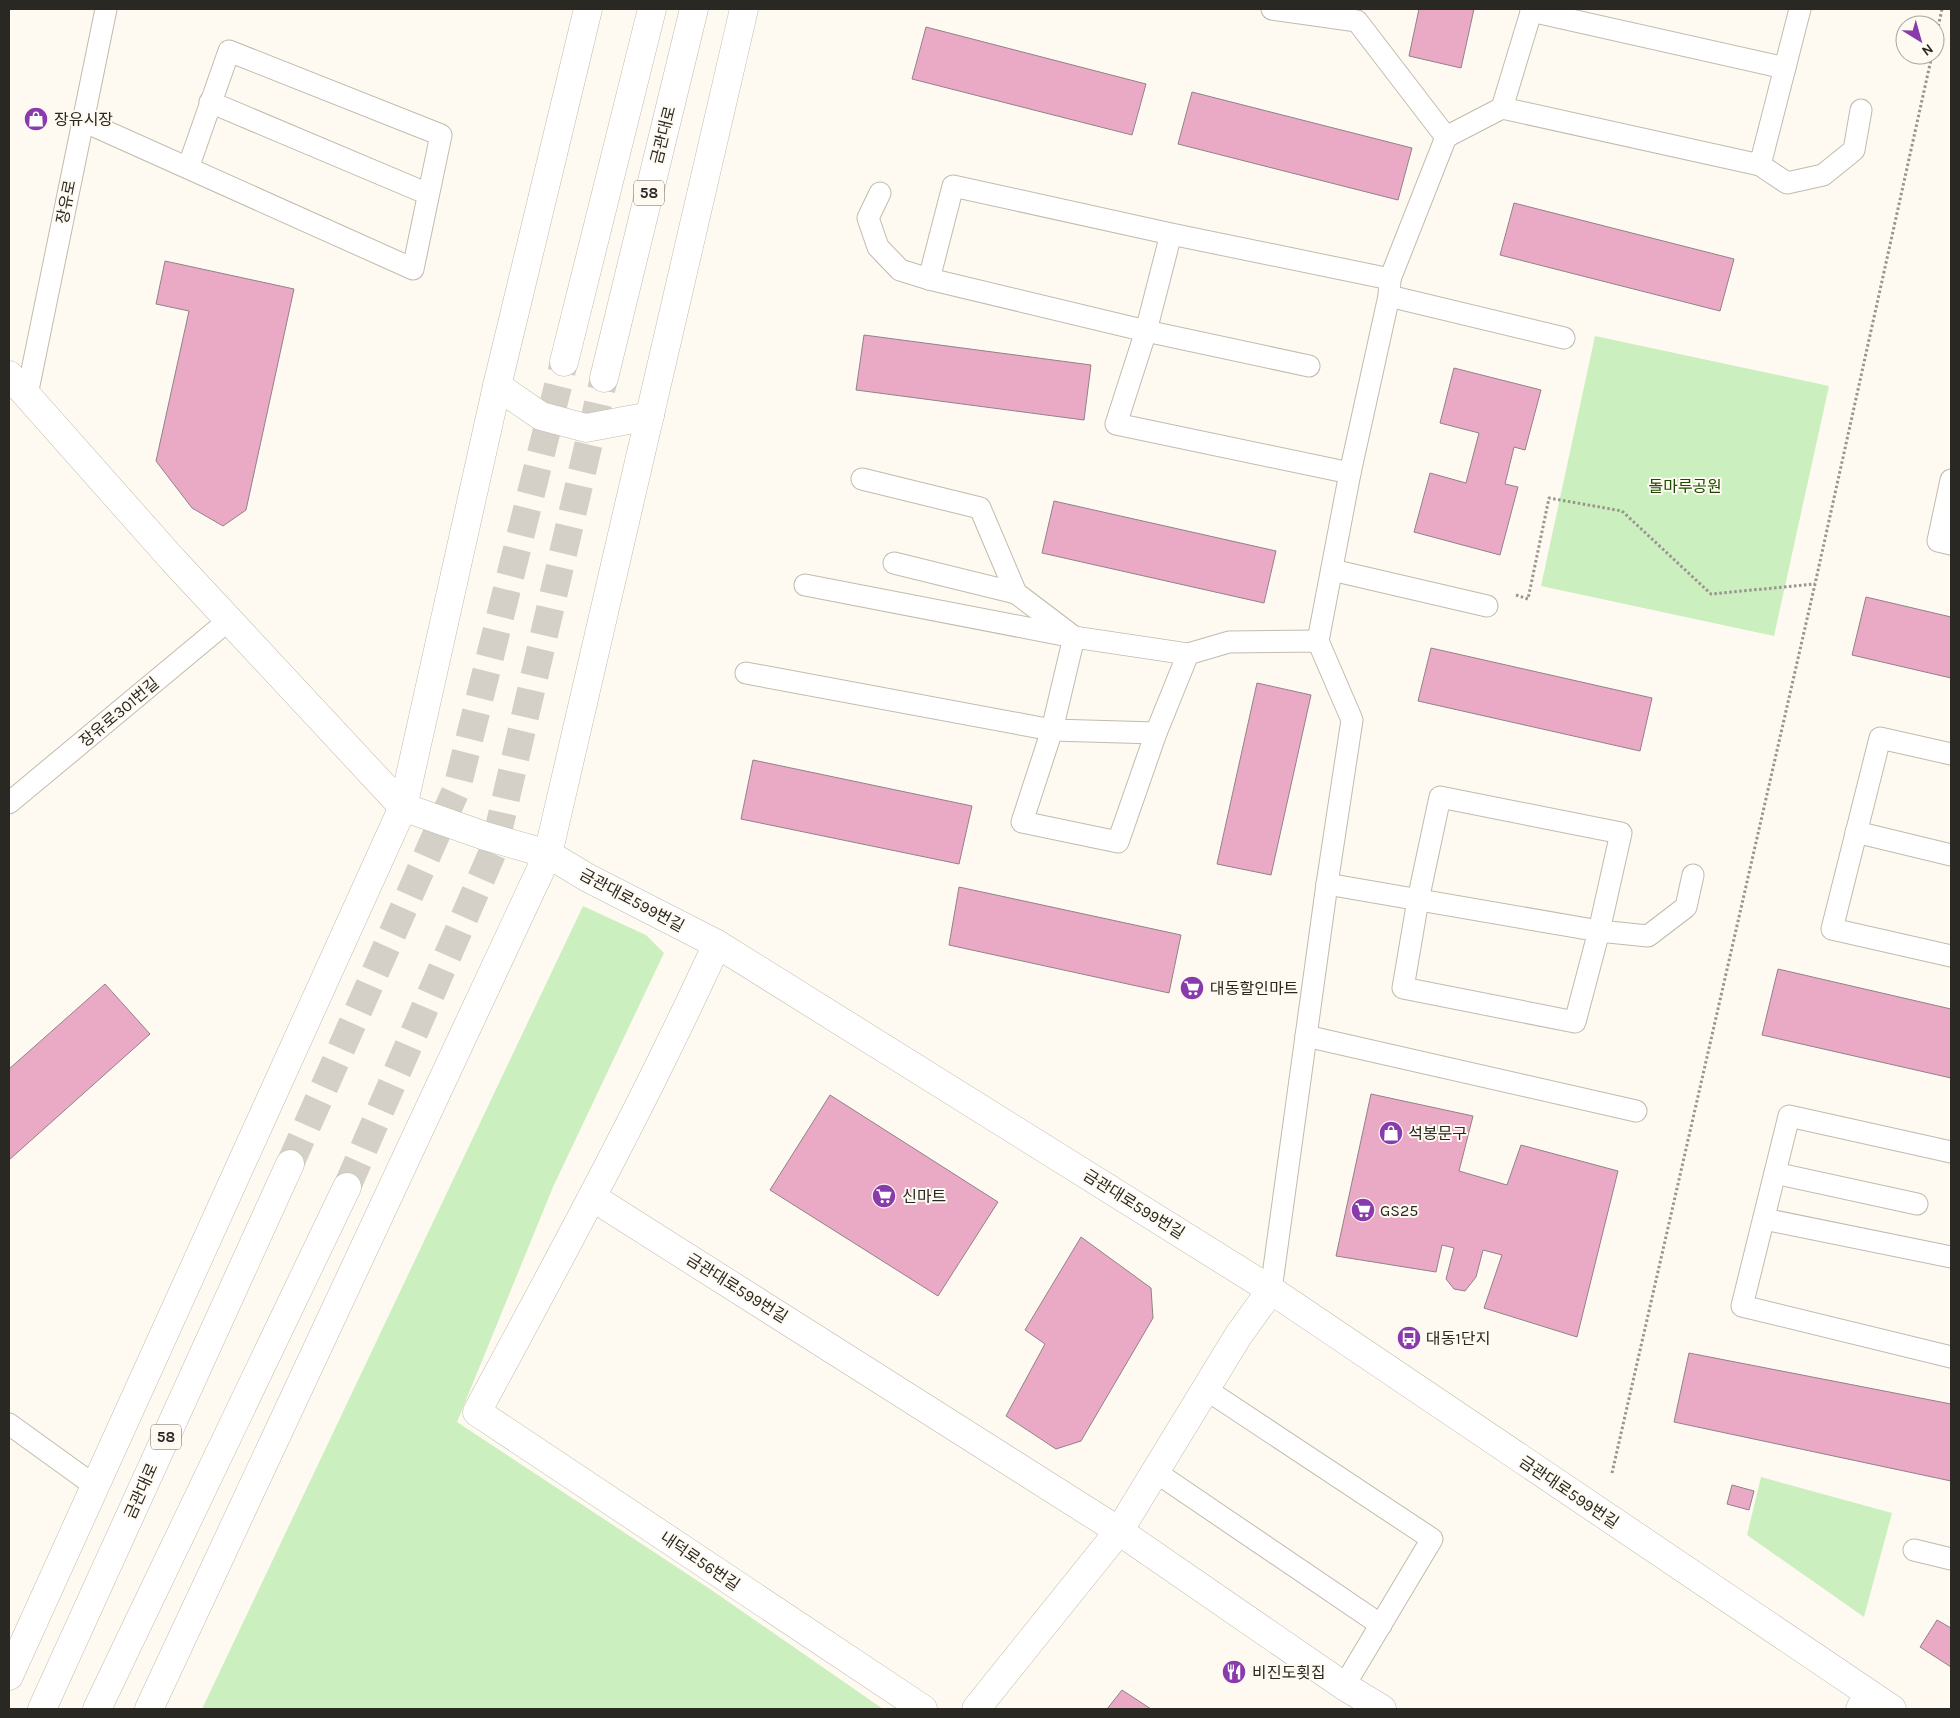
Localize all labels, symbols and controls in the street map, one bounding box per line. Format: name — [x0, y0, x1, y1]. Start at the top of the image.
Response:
north arrow — [1895, 15, 1945, 65]
text: N — [1918, 40, 1937, 60]
street label: 금관대로 — [647, 104, 679, 166]
shop icon: 장유시장 — [23, 106, 49, 132]
place label: 장유시장 — [54, 110, 113, 129]
street label: 장유로 — [52, 178, 80, 225]
road number: 58 — [634, 180, 664, 206]
park label: 돌마루공원 — [1648, 477, 1722, 496]
street label: 장유로301번길 — [75, 673, 163, 751]
street label: 금관대로599번길 — [576, 864, 688, 936]
supermarket icon: 대동할인마트 — [1179, 975, 1205, 1001]
place label: 대동할인마트 — [1210, 979, 1298, 998]
shop icon: 석봉문구 — [1378, 1120, 1404, 1146]
place label: 석봉문구 — [1408, 1124, 1467, 1143]
street label: 금관대로599번길 — [1080, 1165, 1188, 1243]
supermarket icon: 신마트 — [871, 1183, 897, 1209]
place label: 신마트 — [902, 1187, 946, 1206]
supermarket icon: GS25 — [1350, 1197, 1376, 1223]
place label: GS25 — [1380, 1201, 1418, 1220]
street label: 금관대로599번길 — [683, 1249, 791, 1327]
bus stop icon: 대동1단지 — [1396, 1325, 1422, 1351]
place label: 대동1단지 — [1426, 1329, 1490, 1348]
road number: 58 — [151, 1424, 181, 1450]
street label: 금관대로599번길 — [1516, 1452, 1622, 1532]
street label: 금관대로 — [120, 1460, 162, 1522]
street label: 내덕로56번길 — [657, 1527, 743, 1595]
restaurant icon: 비진도횟집 — [1221, 1659, 1247, 1685]
place label: 비진도횟집 — [1252, 1663, 1326, 1682]

